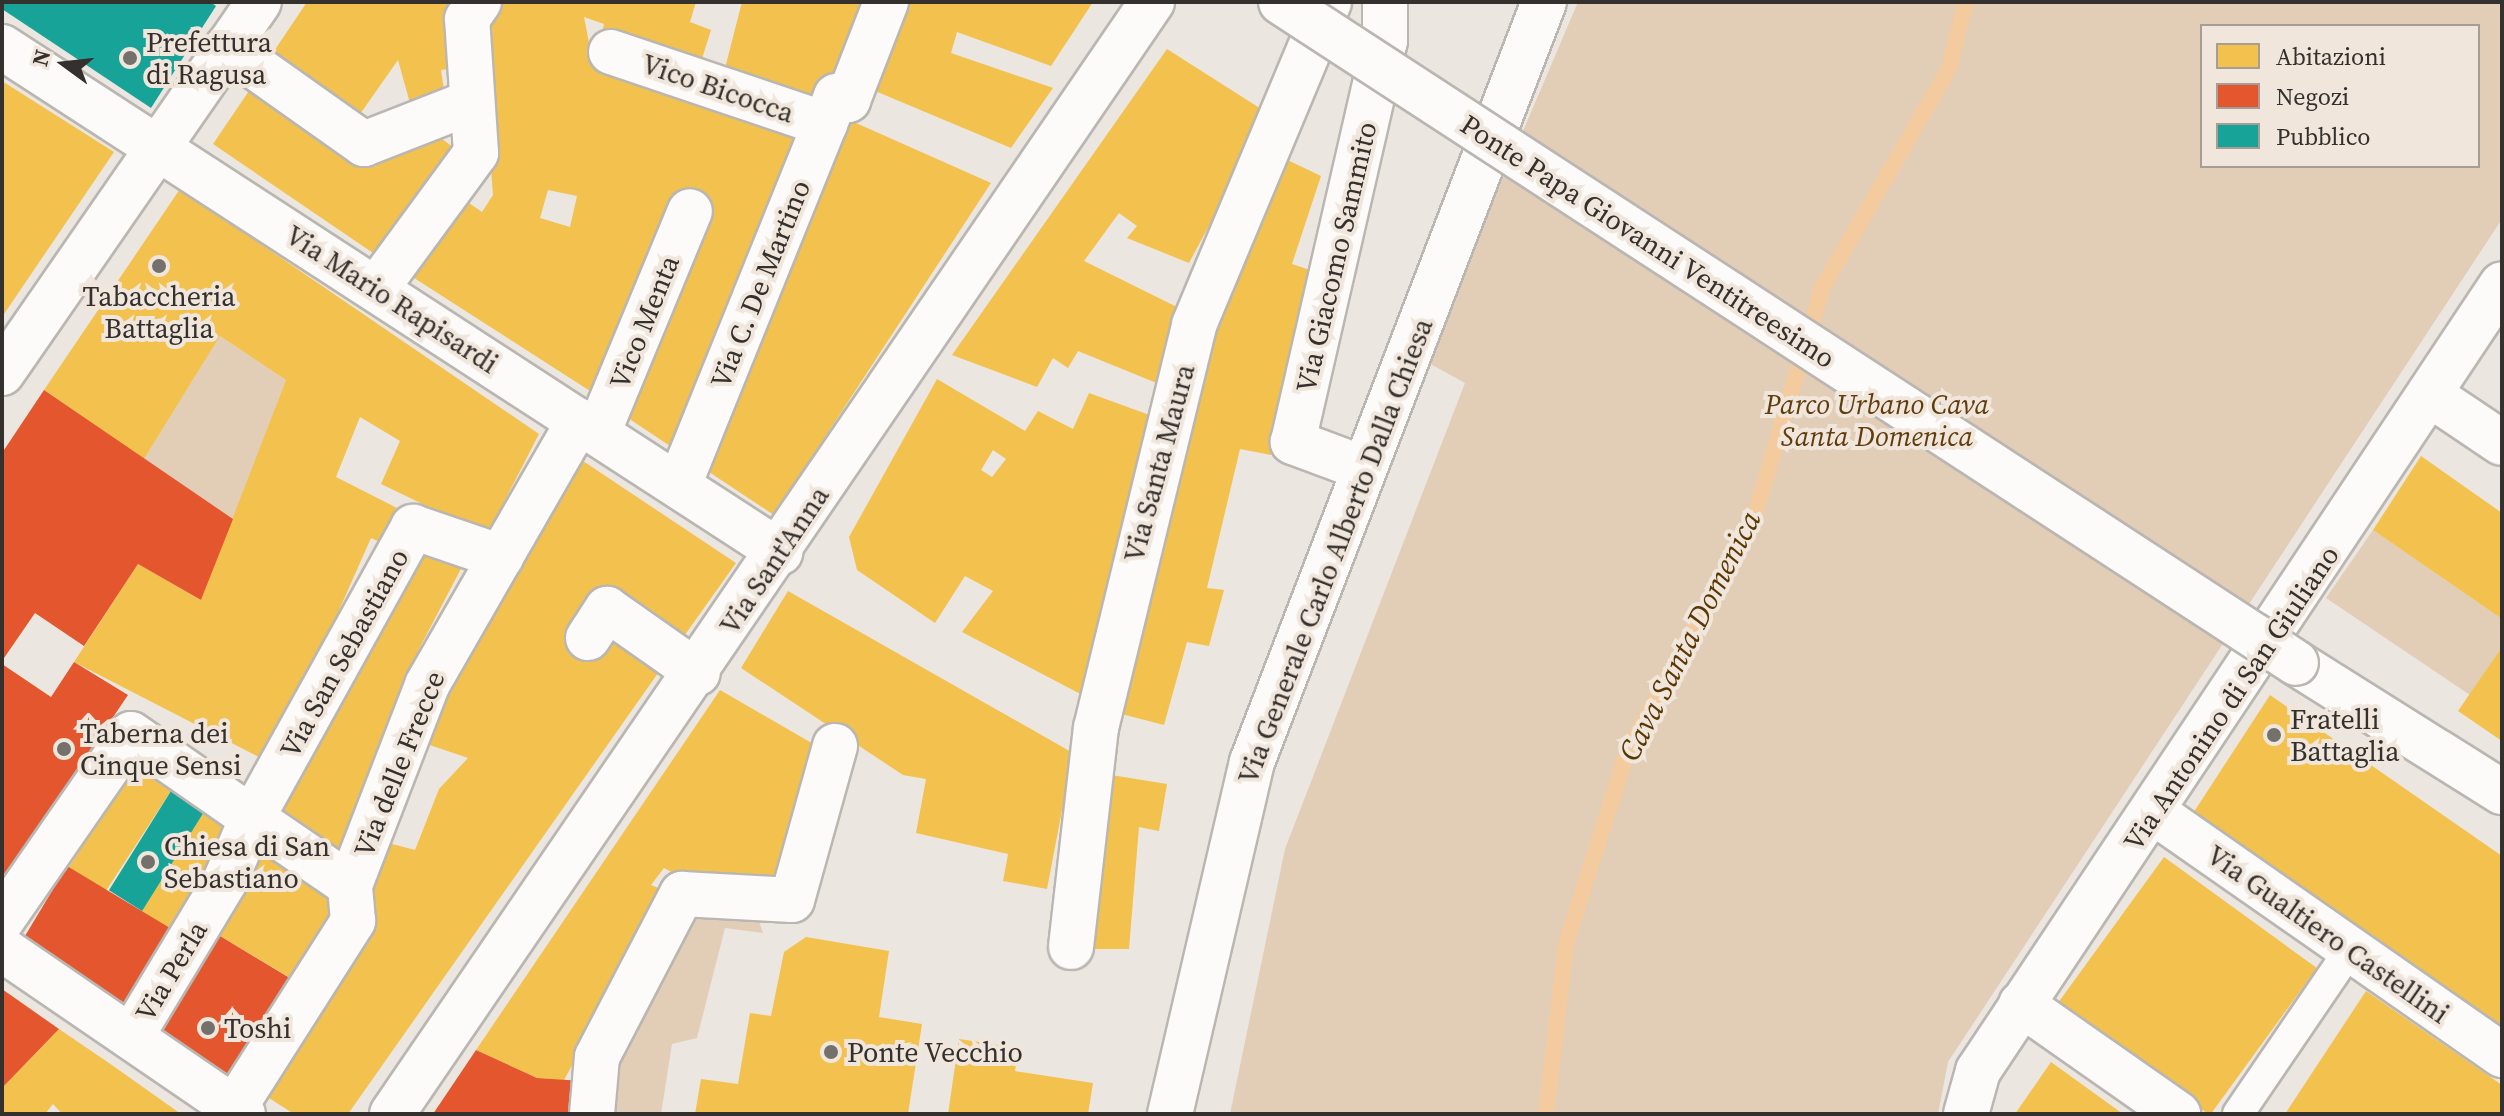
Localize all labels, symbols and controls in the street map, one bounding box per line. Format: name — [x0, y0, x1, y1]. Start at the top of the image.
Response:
north arrow — [24, 24, 104, 104]
legend — [2200, 24, 2480, 168]
place label: Prefettura di Ragusa — [146, 25, 272, 91]
text: Abitazioni — [2276, 40, 2386, 73]
text: N — [24, 46, 57, 69]
street label: Vico Bicocca — [638, 46, 798, 130]
marker: Prefettura di Ragusa — [121, 49, 139, 67]
text: Negozi — [2276, 80, 2349, 113]
street label: Ponte Papa Giovanni Ventitreesimo — [1454, 107, 1842, 375]
street label: Via Giacomo Sammito — [1289, 118, 1383, 396]
text: Pubblico — [2276, 120, 2371, 153]
street label: Via C. De Martino — [703, 175, 817, 393]
street label: Via Mario Rapisardi — [279, 218, 505, 380]
street label: Vico Menta — [602, 250, 686, 394]
marker: Tabaccheria Battaglia — [150, 257, 168, 275]
place label: Tabaccheria Battaglia — [83, 279, 235, 345]
street label: Via Generale Carlo Alberto Dalla Chiesa — [1230, 314, 1440, 788]
street label: Via Santa Maura — [1116, 360, 1202, 566]
park label: Parco Urbano Cava Santa Domenica — [1765, 387, 1989, 453]
street label: Via Sant'Anna — [712, 480, 836, 640]
water label: Cava Santa Domenica — [1611, 505, 1769, 767]
street label: Via Antonino di San Giuliano — [2116, 539, 2346, 857]
street label: Via San Sebastiano — [273, 543, 415, 763]
street label: Via delle Frecce — [346, 666, 452, 862]
place label: Fratelli Battaglia — [2290, 702, 2399, 768]
place label: Taberna dei Cinque Sensi — [80, 716, 242, 782]
marker: Fratelli Battaglia — [2265, 726, 2283, 744]
marker: Taberna dei Cinque Sensi — [55, 740, 73, 758]
place label: Chiesa di San Sebastiano — [164, 829, 330, 895]
street label: Via Gualtiero Castellini — [2200, 838, 2456, 1030]
marker: Chiesa di San Sebastiano — [139, 853, 157, 871]
street label: Via Perla — [128, 915, 214, 1027]
place label: Toshi — [224, 1011, 291, 1045]
marker: Toshi — [199, 1019, 217, 1037]
place label: Ponte Vecchio — [847, 1035, 1024, 1069]
marker: Ponte Vecchio — [822, 1043, 840, 1061]

